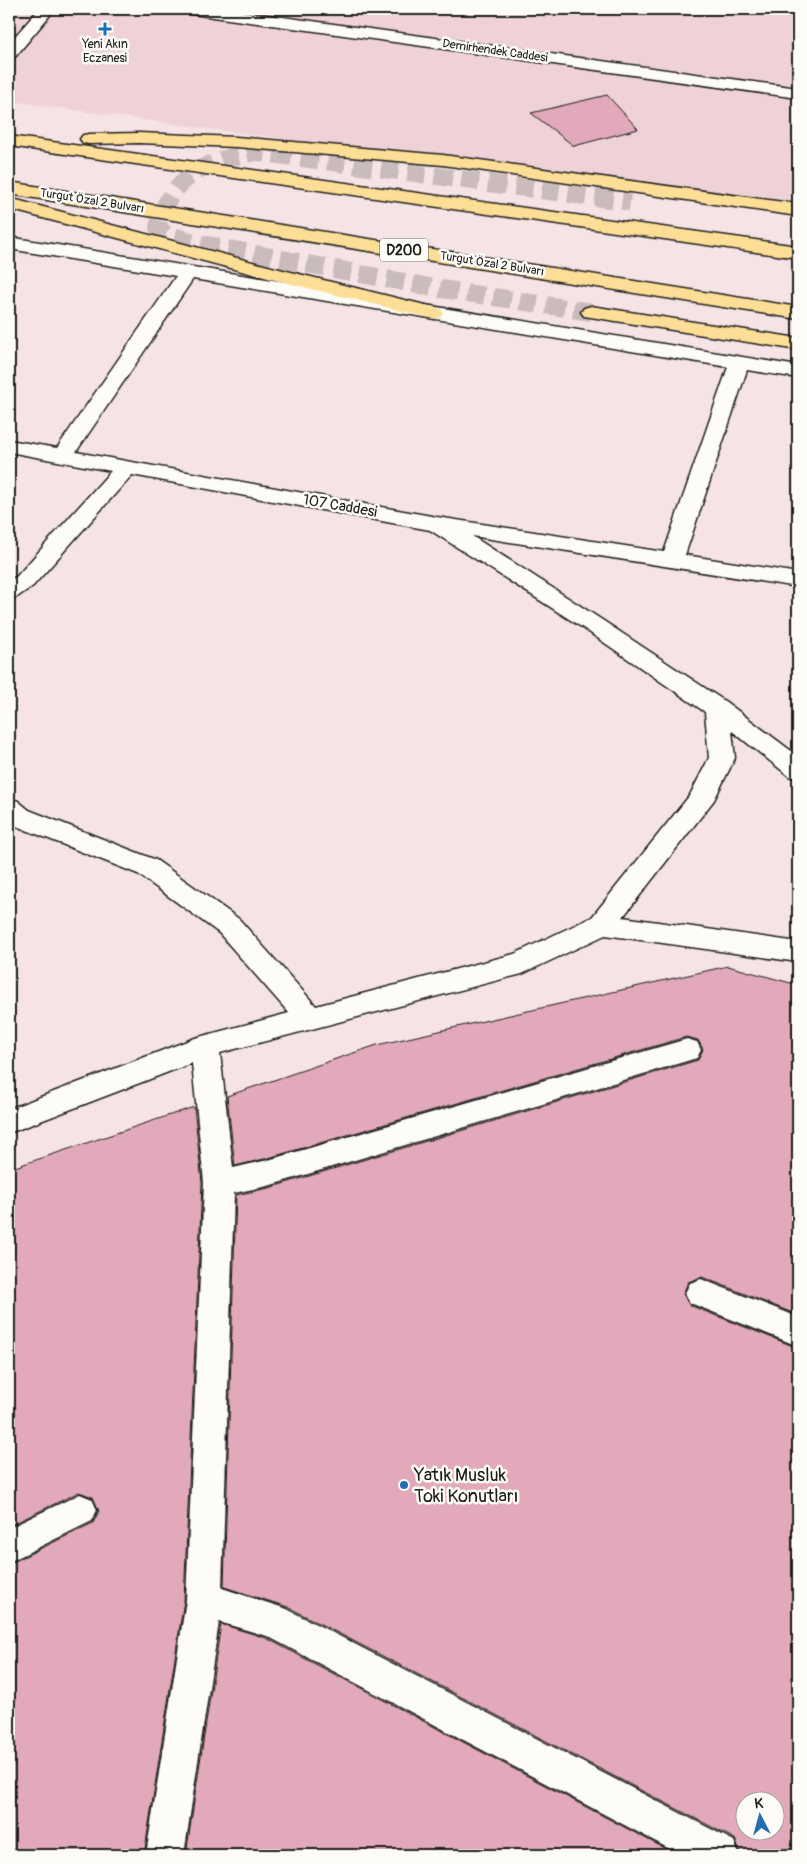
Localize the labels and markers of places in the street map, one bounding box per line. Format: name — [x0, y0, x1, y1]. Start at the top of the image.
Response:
marker: Yeni Akın Eczanesi — [99, 23, 111, 35]
place label: Yeni Akın Eczanesi — [81, 37, 128, 66]
place label: Yatık Musluk Toki Konutları — [413, 1464, 518, 1508]
marker: Yatık Musluk Toki Konutları — [398, 1479, 410, 1491]

